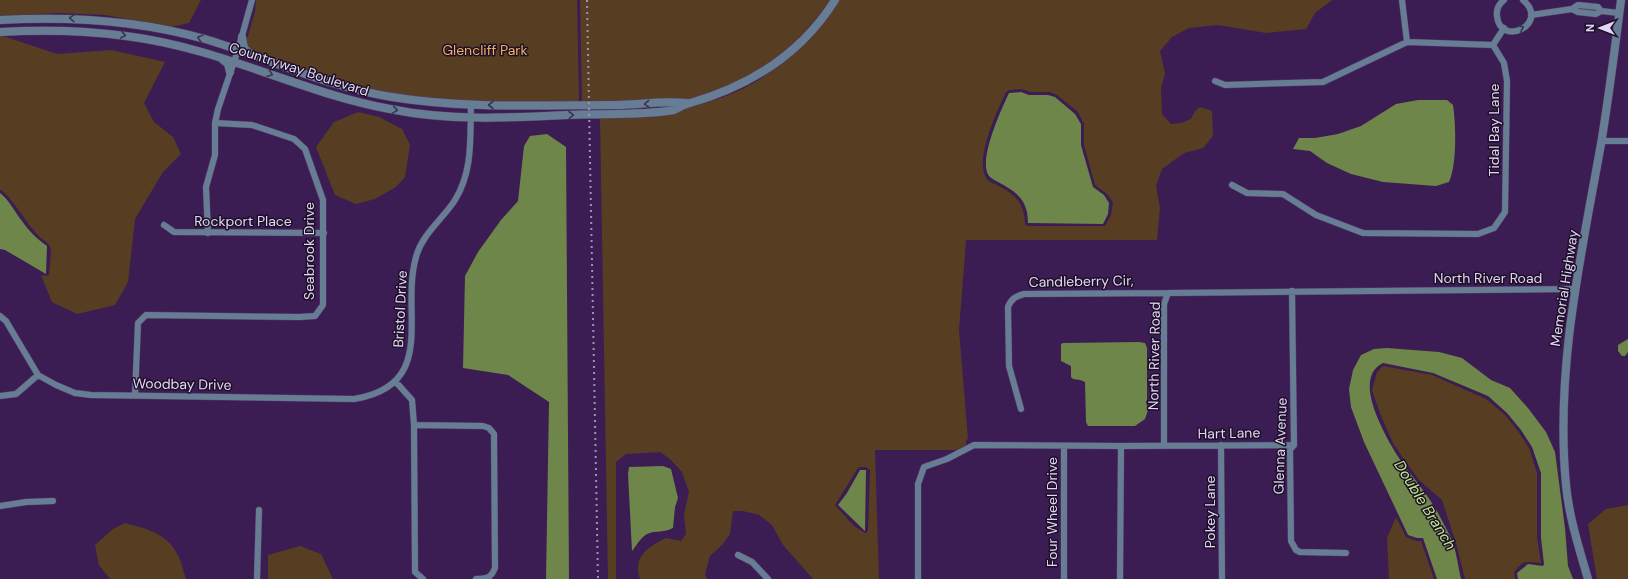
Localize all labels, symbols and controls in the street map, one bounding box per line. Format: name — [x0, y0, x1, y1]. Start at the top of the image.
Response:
north arrow — [1580, 8, 1620, 48]
one-way arrow — [69, 14, 75, 23]
text: N — [1583, 24, 1597, 32]
one-way arrow — [1517, 26, 1524, 33]
one-way arrow — [120, 30, 126, 39]
one-way arrow — [197, 35, 204, 43]
street label: Countryway Boulevard — [227, 38, 371, 100]
park label: Glencliff Park — [442, 41, 528, 59]
one-way arrow — [267, 70, 274, 78]
street label: Tidal Bay Lane — [1485, 84, 1503, 176]
one-way arrow — [644, 100, 650, 109]
one-way arrow — [488, 101, 494, 109]
one-way arrow — [392, 105, 398, 114]
one-way arrow — [568, 111, 574, 119]
street label: Seabrook Drive — [300, 202, 318, 300]
street label: Rockport Place — [194, 212, 292, 230]
street label: Memorial Highway — [1546, 228, 1582, 348]
street label: North River Road — [1434, 269, 1542, 287]
street label: Bristol Drive — [389, 270, 411, 348]
street label: Candleberry Cir, — [1028, 271, 1134, 291]
street label: North River Road — [1144, 302, 1164, 410]
street label: Woodbay Drive — [132, 374, 232, 394]
street label: Glenna Avenue — [1269, 397, 1291, 495]
street label: Hart Lane — [1198, 423, 1260, 443]
water label: Double Branch — [1389, 456, 1461, 554]
street label: Four Wheel Drive — [1043, 457, 1061, 567]
street label: Pokey Lane — [1201, 476, 1219, 548]

